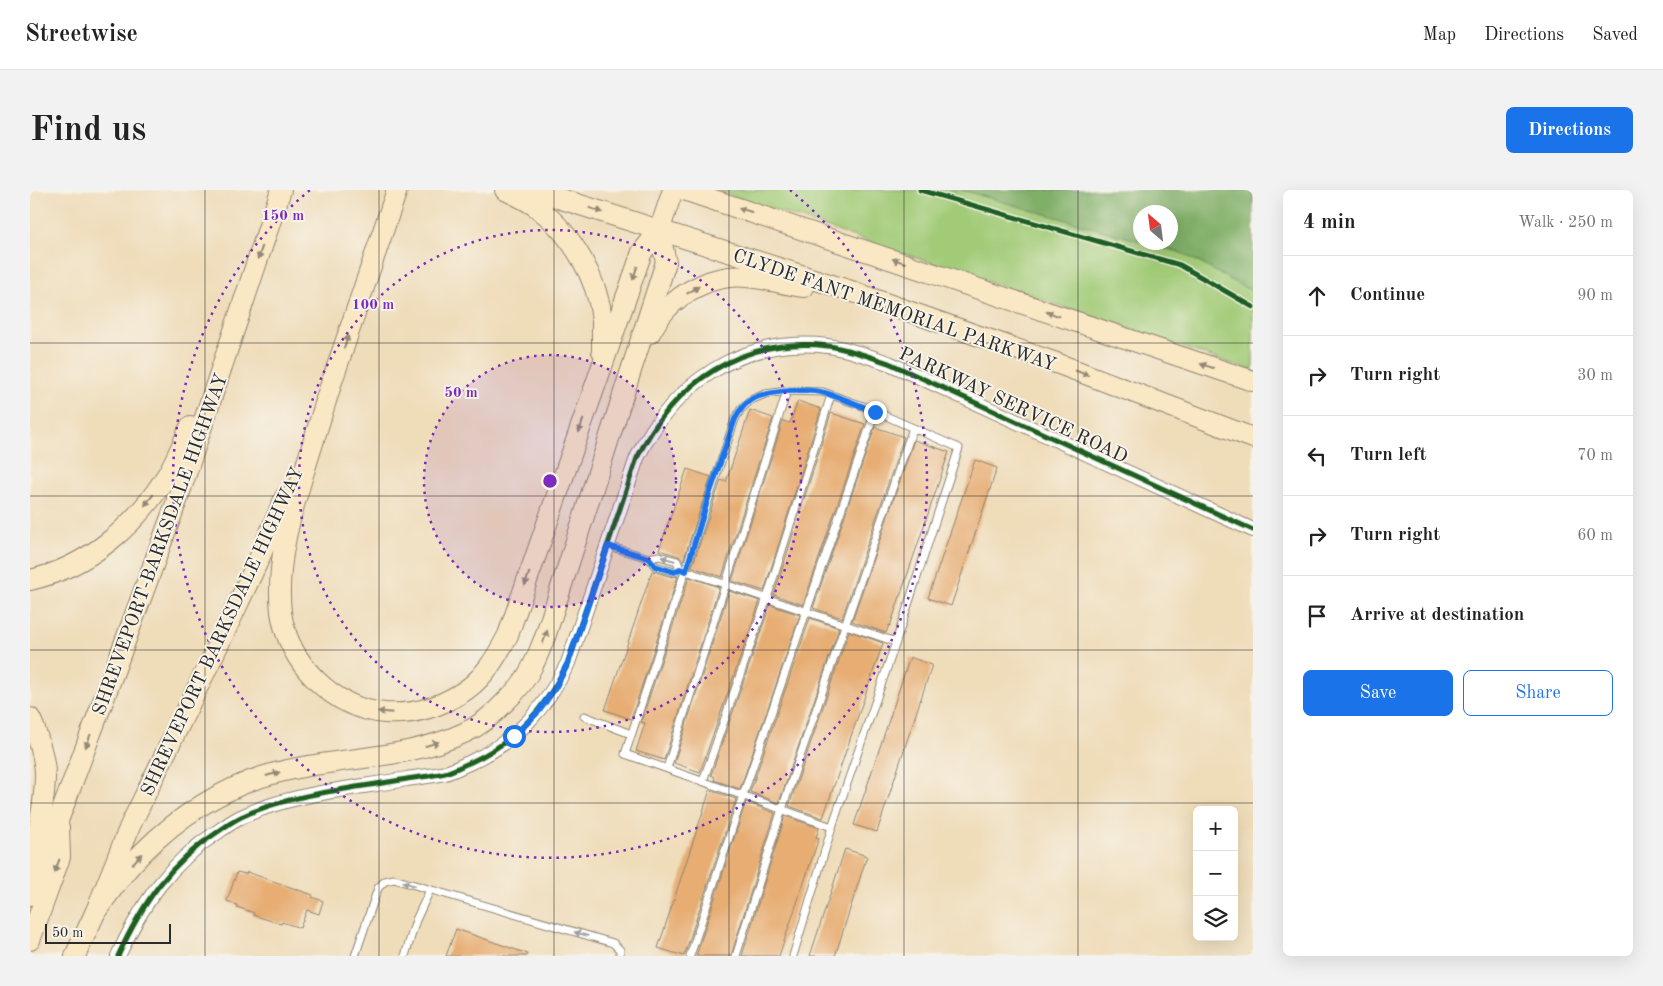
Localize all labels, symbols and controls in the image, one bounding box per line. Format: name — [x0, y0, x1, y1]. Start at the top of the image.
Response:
text: Streetwise — [25, 23, 138, 47]
text: Map — [1423, 26, 1456, 44]
text: Directions — [1484, 26, 1564, 44]
text: Saved — [1592, 26, 1638, 44]
button: Directions — [1506, 107, 1633, 153]
text: Find us — [30, 113, 146, 148]
north arrow — [1133, 205, 1178, 250]
one-way arrow — [737, 206, 752, 214]
one-way arrow — [589, 207, 604, 215]
text: 150 m — [262, 209, 304, 224]
text: 4 min — [1303, 212, 1356, 233]
text: Walk · 250 m — [1518, 215, 1613, 231]
one-way arrow — [256, 245, 263, 260]
street label: CLYDE FANT MEMORIAL PARKWAY — [730, 247, 1058, 376]
one-way arrow — [891, 257, 906, 265]
one-way arrow — [631, 265, 638, 280]
icon: ahead — [1303, 282, 1331, 310]
one-way arrow — [687, 285, 700, 294]
text: Continue — [1350, 286, 1425, 305]
text: 90 m — [1577, 288, 1613, 304]
text: 100 m — [352, 298, 394, 313]
one-way arrow — [1045, 310, 1060, 318]
one-way arrow — [343, 334, 350, 349]
street label: PARKWAY SERVICE ROAD — [896, 345, 1130, 468]
one-way arrow — [1199, 362, 1214, 369]
icon: right — [1303, 362, 1331, 390]
text: Turn right — [1350, 366, 1440, 385]
text: 30 m — [1577, 368, 1613, 384]
one-way arrow — [1075, 369, 1090, 377]
street label: SHREVEPORT-BARKSDALE HIGHWAY — [90, 371, 232, 718]
text: 50 m — [444, 386, 478, 401]
route end — [864, 401, 887, 424]
one-way arrow — [576, 418, 584, 433]
icon: left — [1303, 442, 1331, 470]
text: Turn left — [1350, 446, 1427, 465]
text: 70 m — [1577, 448, 1613, 464]
street label: SHREVEPORT BARKSDALE HIGHWAY — [138, 464, 308, 799]
centre of rings — [541, 472, 559, 490]
one-way arrow — [144, 493, 155, 506]
icon: right — [1303, 522, 1331, 550]
text: Turn right — [1350, 526, 1440, 545]
text: 60 m — [1577, 528, 1613, 544]
one-way arrow — [660, 554, 675, 562]
one-way arrow — [523, 572, 531, 587]
icon: arrive — [1303, 602, 1331, 630]
text: Arrive at destination — [1350, 606, 1524, 625]
one-way arrow — [541, 630, 549, 644]
button: Save — [1303, 670, 1453, 716]
button: Share — [1463, 670, 1613, 716]
one-way arrow — [377, 708, 393, 716]
route start — [503, 725, 526, 748]
one-way arrow — [84, 733, 92, 748]
one-way arrow — [425, 740, 440, 747]
one-way arrow — [265, 770, 280, 778]
map controls — [1193, 806, 1238, 941]
button: + — [1193, 806, 1238, 851]
button: − — [1193, 851, 1238, 896]
one-way arrow — [131, 853, 143, 865]
one-way arrow — [53, 858, 60, 873]
one-way arrow — [401, 879, 416, 887]
button: layers — [1193, 896, 1238, 941]
scale bar — [45, 921, 171, 944]
text: 50 m — [52, 926, 83, 940]
one-way arrow — [574, 930, 589, 938]

